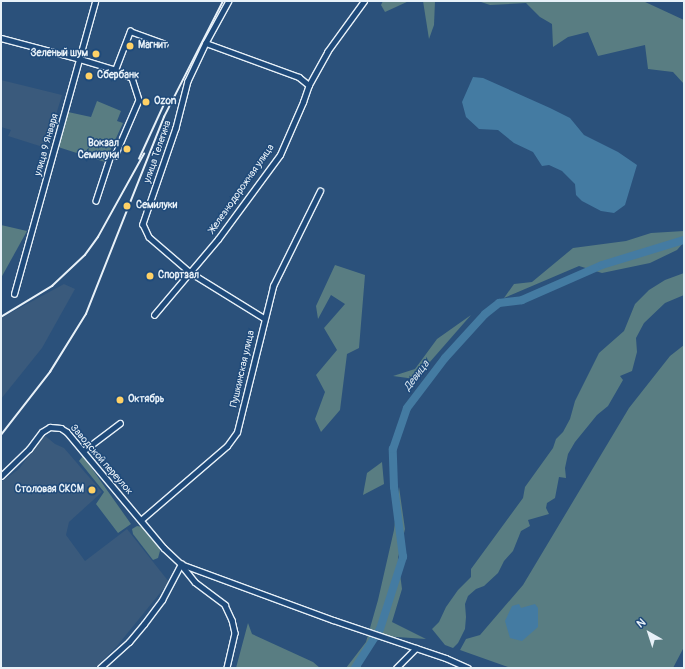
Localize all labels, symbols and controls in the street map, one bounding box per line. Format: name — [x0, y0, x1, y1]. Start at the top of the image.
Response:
place label: Магнит — [138, 40, 168, 52]
marker: Магнит — [125, 41, 135, 51]
place label: Зеленый шум — [31, 48, 88, 60]
marker: Зеленый шум — [91, 49, 101, 59]
place label: Сбербанк — [97, 70, 139, 82]
marker: Сбербанк — [84, 71, 94, 81]
place label: Ozon — [154, 96, 176, 108]
marker: Ozon — [141, 97, 151, 107]
street label: улица 9 Января — [32, 113, 62, 177]
street label: улица Телегина — [142, 119, 174, 185]
place label: Вокзал Семилуки — [78, 137, 119, 160]
street label: Железнодорожная улица — [207, 142, 277, 236]
marker: Вокзал Семилуки — [122, 144, 132, 154]
marker: Семилуки — [121, 200, 133, 212]
place label: Семилуки — [136, 200, 177, 212]
place label: Спортзал — [158, 270, 199, 282]
marker: Спортзал — [145, 271, 155, 281]
street label: Пушкинская улица — [228, 329, 258, 409]
water label: Девица — [401, 358, 433, 394]
place label: Октябрь — [128, 394, 164, 406]
marker: Октябрь — [115, 395, 125, 405]
street label: Заводской переулок — [67, 422, 135, 498]
place label: Столовая СКСМ — [15, 484, 84, 496]
marker: Столовая СКСМ — [87, 485, 97, 495]
north arrow — [629, 613, 669, 653]
text: N — [634, 616, 648, 631]

